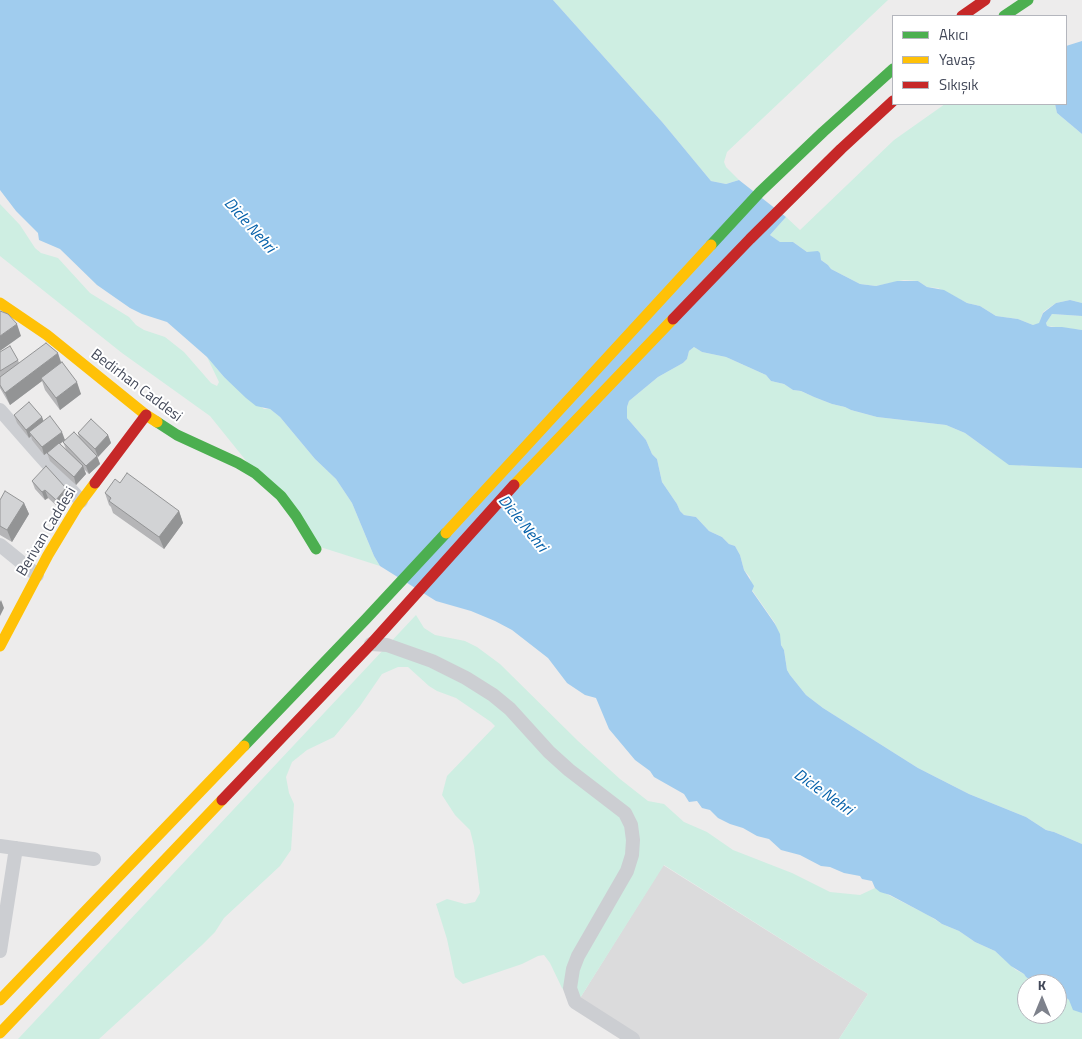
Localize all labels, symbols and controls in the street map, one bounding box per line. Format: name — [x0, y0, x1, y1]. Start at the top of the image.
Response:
legend — [892, 15, 1067, 105]
text: Akıcı — [939, 23, 968, 46]
text: Yavaş — [939, 48, 975, 71]
text: Sıkışık — [939, 73, 978, 96]
water label: Dicle Nehri — [219, 194, 279, 258]
street label: Bedirhan Caddesi — [87, 346, 185, 426]
street label: Berivan Caddesi — [13, 484, 81, 580]
water label: Dicle Nehri — [493, 492, 551, 556]
water label: Dicle Nehri — [790, 766, 856, 820]
north arrow — [1017, 974, 1067, 1024]
text: K — [1038, 974, 1046, 995]

